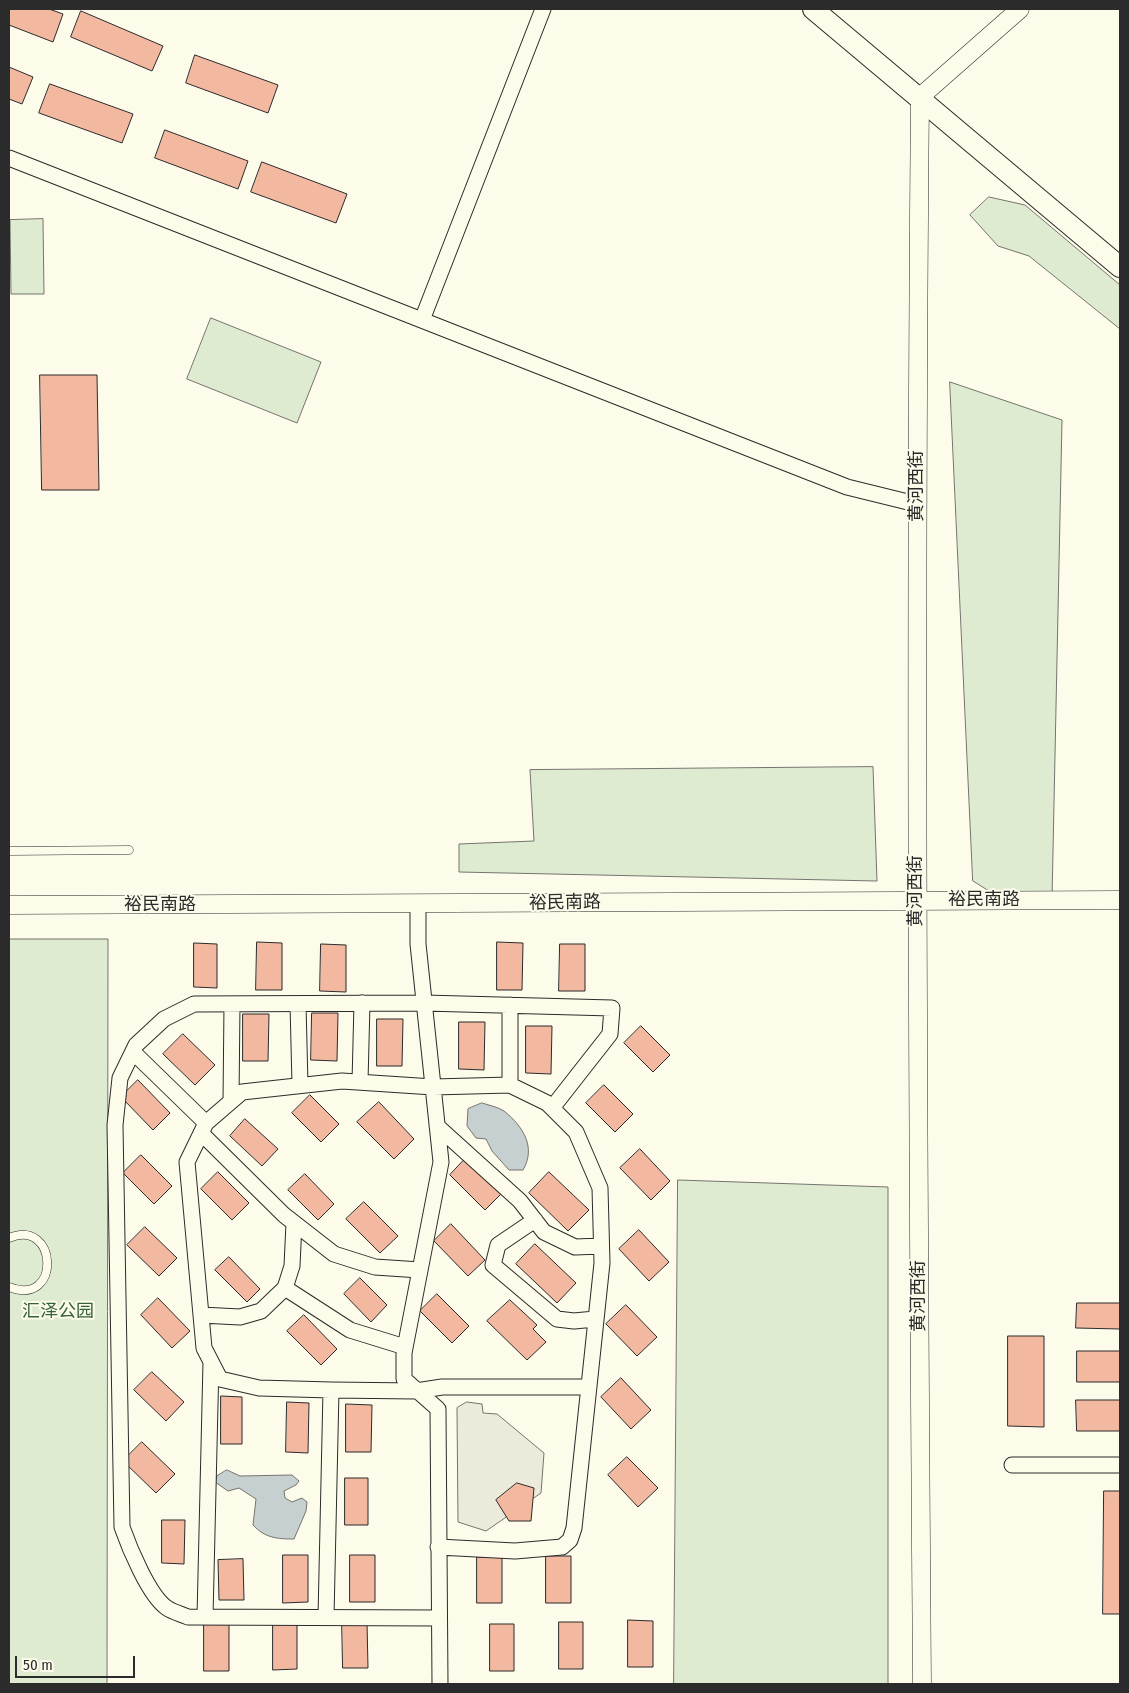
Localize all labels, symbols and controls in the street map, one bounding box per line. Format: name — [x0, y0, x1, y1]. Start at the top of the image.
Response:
street label: 黄河西街 — [906, 450, 928, 522]
street label: 黄河西街 — [905, 855, 927, 927]
street label: 裕民南路 — [948, 889, 1020, 911]
street label: 裕民南路 — [529, 892, 601, 914]
street label: 裕民南路 — [124, 894, 196, 916]
street label: 黄河西街 — [908, 1260, 930, 1332]
park label: 汇泽公园 — [22, 1301, 94, 1323]
scale bar — [18, 1646, 138, 1678]
text: 50 m — [23, 1656, 53, 1674]

